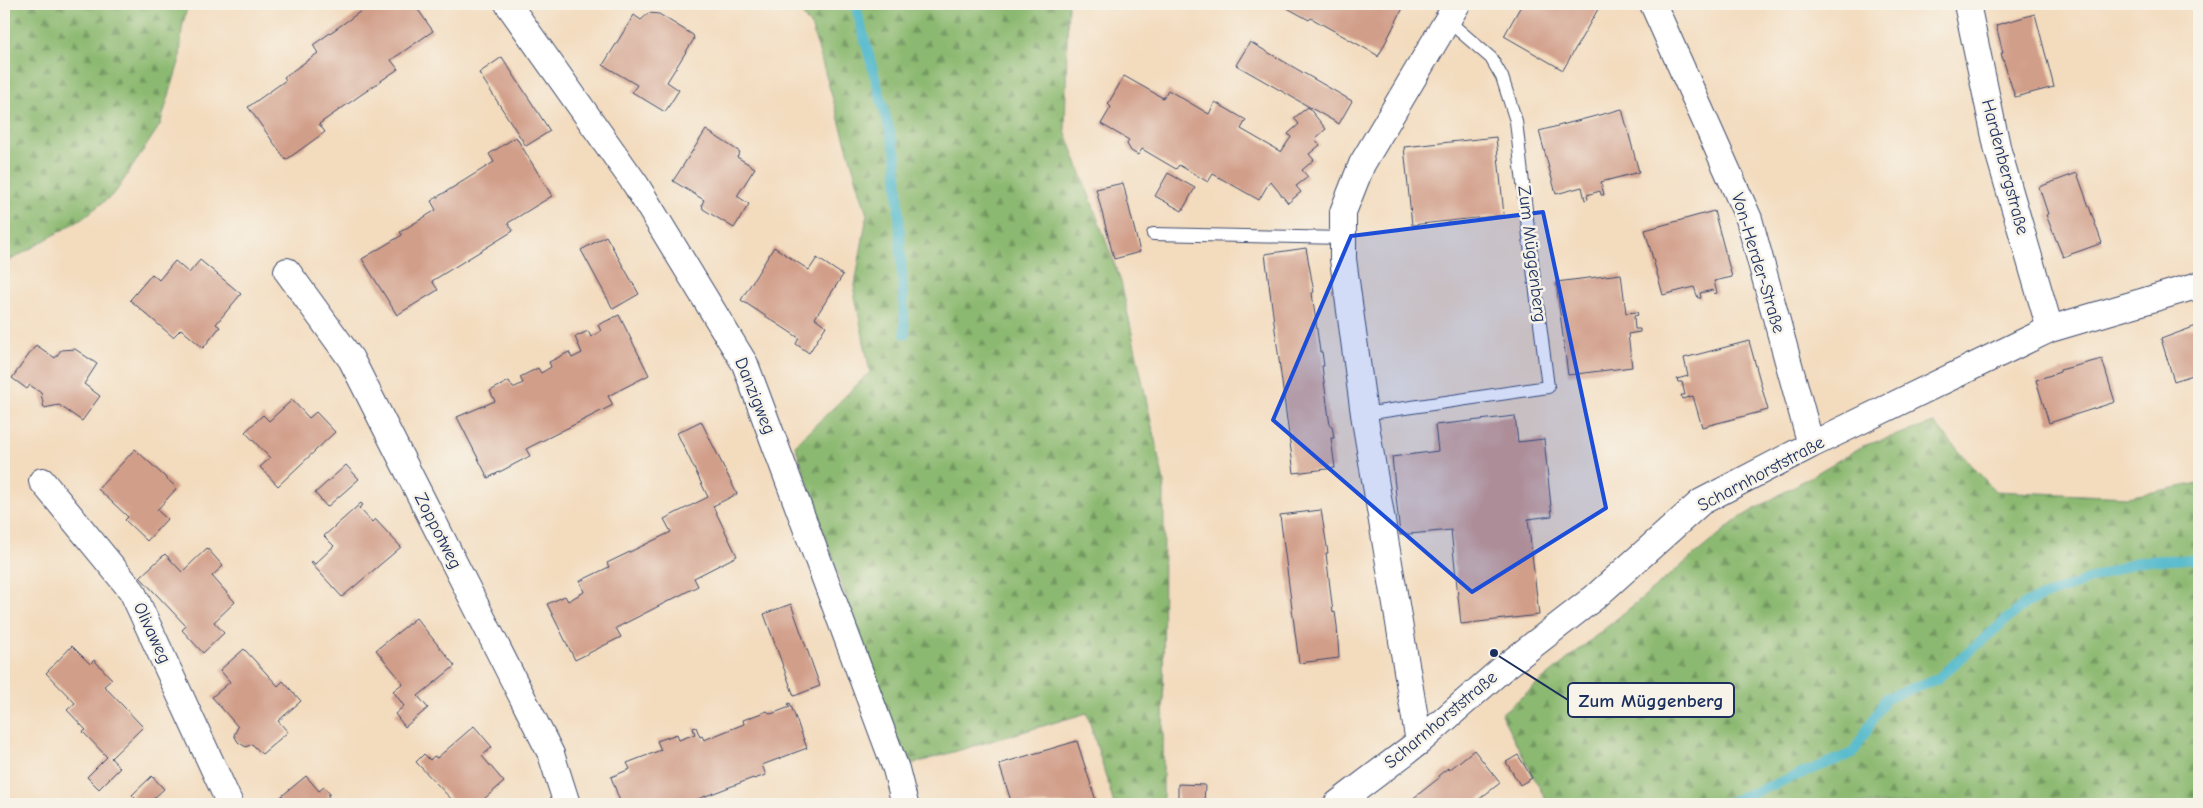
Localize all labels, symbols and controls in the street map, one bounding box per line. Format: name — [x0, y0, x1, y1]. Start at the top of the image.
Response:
street label: Hardenbergstraße — [1977, 97, 2033, 237]
street label: Zum Müggenberg — [1513, 184, 1551, 324]
street label: Von-Herder-Straße — [1727, 190, 1789, 336]
street label: Danzigweg — [730, 355, 780, 437]
street label: Scharnhorststraße — [1694, 432, 1828, 516]
street label: Zoppotweg — [410, 489, 466, 573]
street label: Olivaweg — [129, 599, 175, 667]
street label: Scharnhorststraße — [1380, 667, 1502, 773]
callout: Zum Müggenberg — [1568, 683, 1734, 717]
text: Zum Müggenberg — [1578, 690, 1724, 712]

